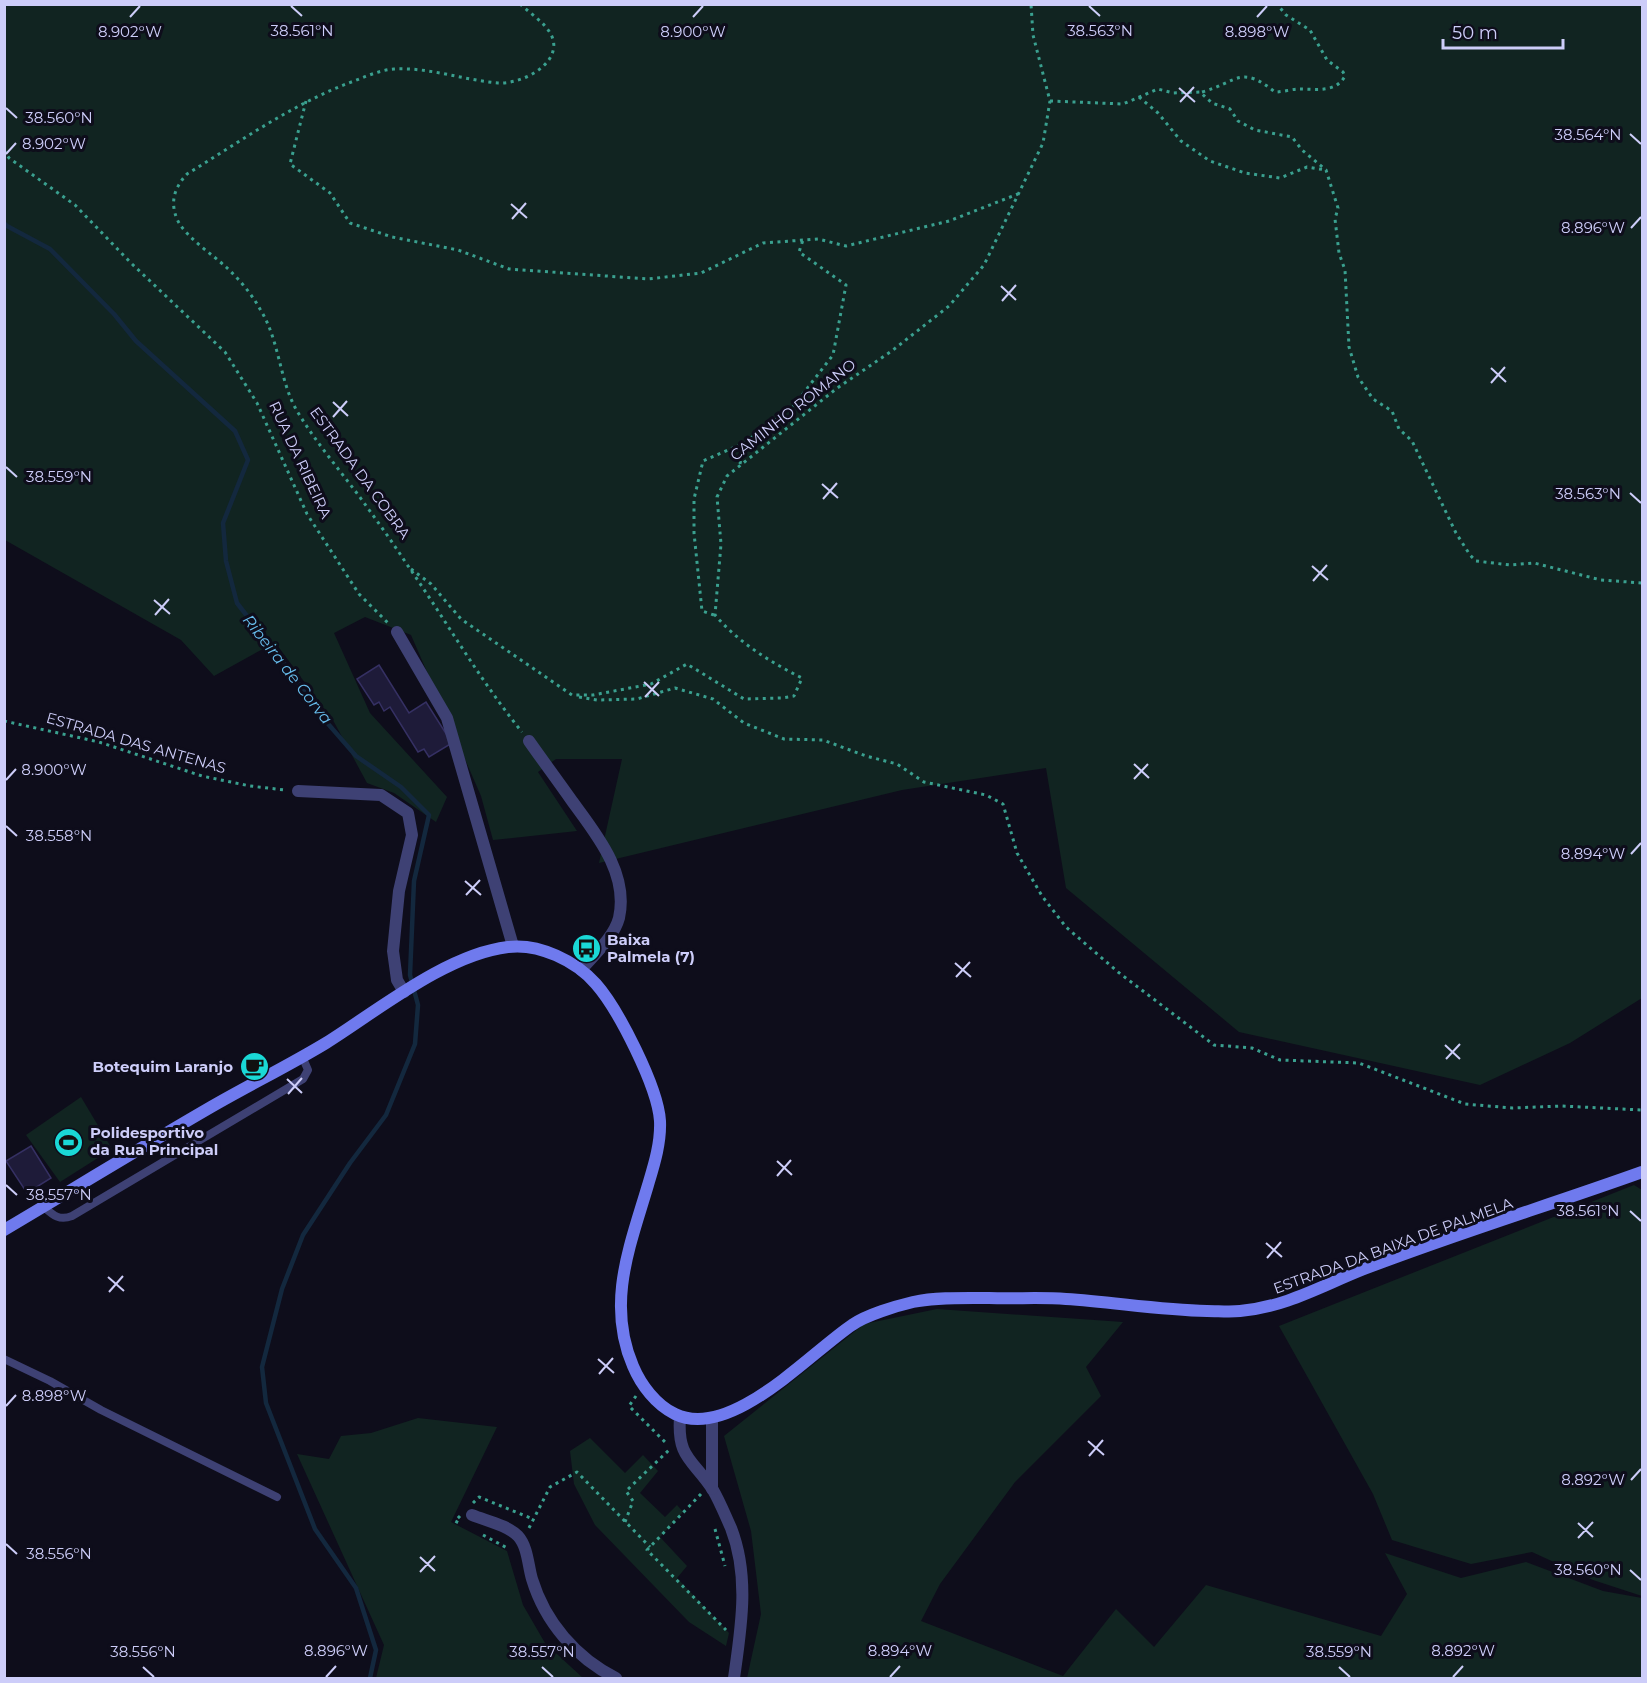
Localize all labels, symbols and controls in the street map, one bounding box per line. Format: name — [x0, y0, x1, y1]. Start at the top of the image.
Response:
scale bar — [1443, 12, 1563, 50]
text: 38.561°N — [271, 21, 333, 40]
text: 38.563°N — [1067, 21, 1133, 40]
text: 8.902°W — [98, 22, 162, 41]
text: 8.900°W — [660, 22, 726, 41]
text: 8.898°W — [1225, 22, 1290, 41]
text: 50 m — [1452, 22, 1498, 44]
text: 38.560°N — [25, 108, 93, 127]
text: 38.564°N — [1555, 125, 1621, 144]
text: 8.902°W — [22, 134, 86, 153]
text: 8.896°W — [1561, 218, 1625, 237]
street label: CAMINHO ROMANO — [726, 355, 859, 465]
street label: RUA DA RIBEIRA — [265, 398, 336, 522]
street label: ESTRADA DA COBRA — [306, 403, 415, 543]
text: 38.559°N — [26, 467, 92, 486]
text: 38.563°N — [1555, 484, 1621, 503]
water label: Ribeira de Corva — [239, 611, 336, 728]
street label: ESTRADA DAS ANTENAS — [44, 708, 228, 777]
text: 8.900°W — [21, 760, 87, 779]
text: 38.558°N — [26, 826, 92, 845]
text: 8.894°W — [1561, 844, 1626, 863]
place label: Baixa Palmela (7) — [607, 930, 695, 966]
bus stop icon: Baixa Palmela (7) — [570, 933, 602, 965]
cafe icon: Botequim Laranjo — [238, 1051, 270, 1083]
place label: Botequim Laranjo — [93, 1057, 233, 1076]
place label: Polidesportivo da Rua Principal — [90, 1123, 218, 1159]
sports icon: Polidesportivo da Rua Principal — [53, 1126, 85, 1158]
text: 38.557°N — [26, 1185, 92, 1204]
street label: ESTRADA DA BAIXA DE PALMELA — [1271, 1193, 1515, 1298]
text: 38.561°N — [1557, 1201, 1619, 1220]
text: 8.898°W — [22, 1386, 87, 1405]
text: 8.892°W — [1561, 1470, 1625, 1489]
text: 38.556°N — [26, 1544, 92, 1563]
text: 38.560°N — [1554, 1560, 1622, 1579]
text: 8.896°W — [304, 1641, 368, 1660]
text: 8.894°W — [868, 1641, 933, 1660]
text: 8.892°W — [1431, 1641, 1495, 1660]
text: 38.556°N — [110, 1642, 176, 1661]
text: 38.557°N — [509, 1642, 575, 1661]
text: 38.559°N — [1306, 1642, 1372, 1661]

